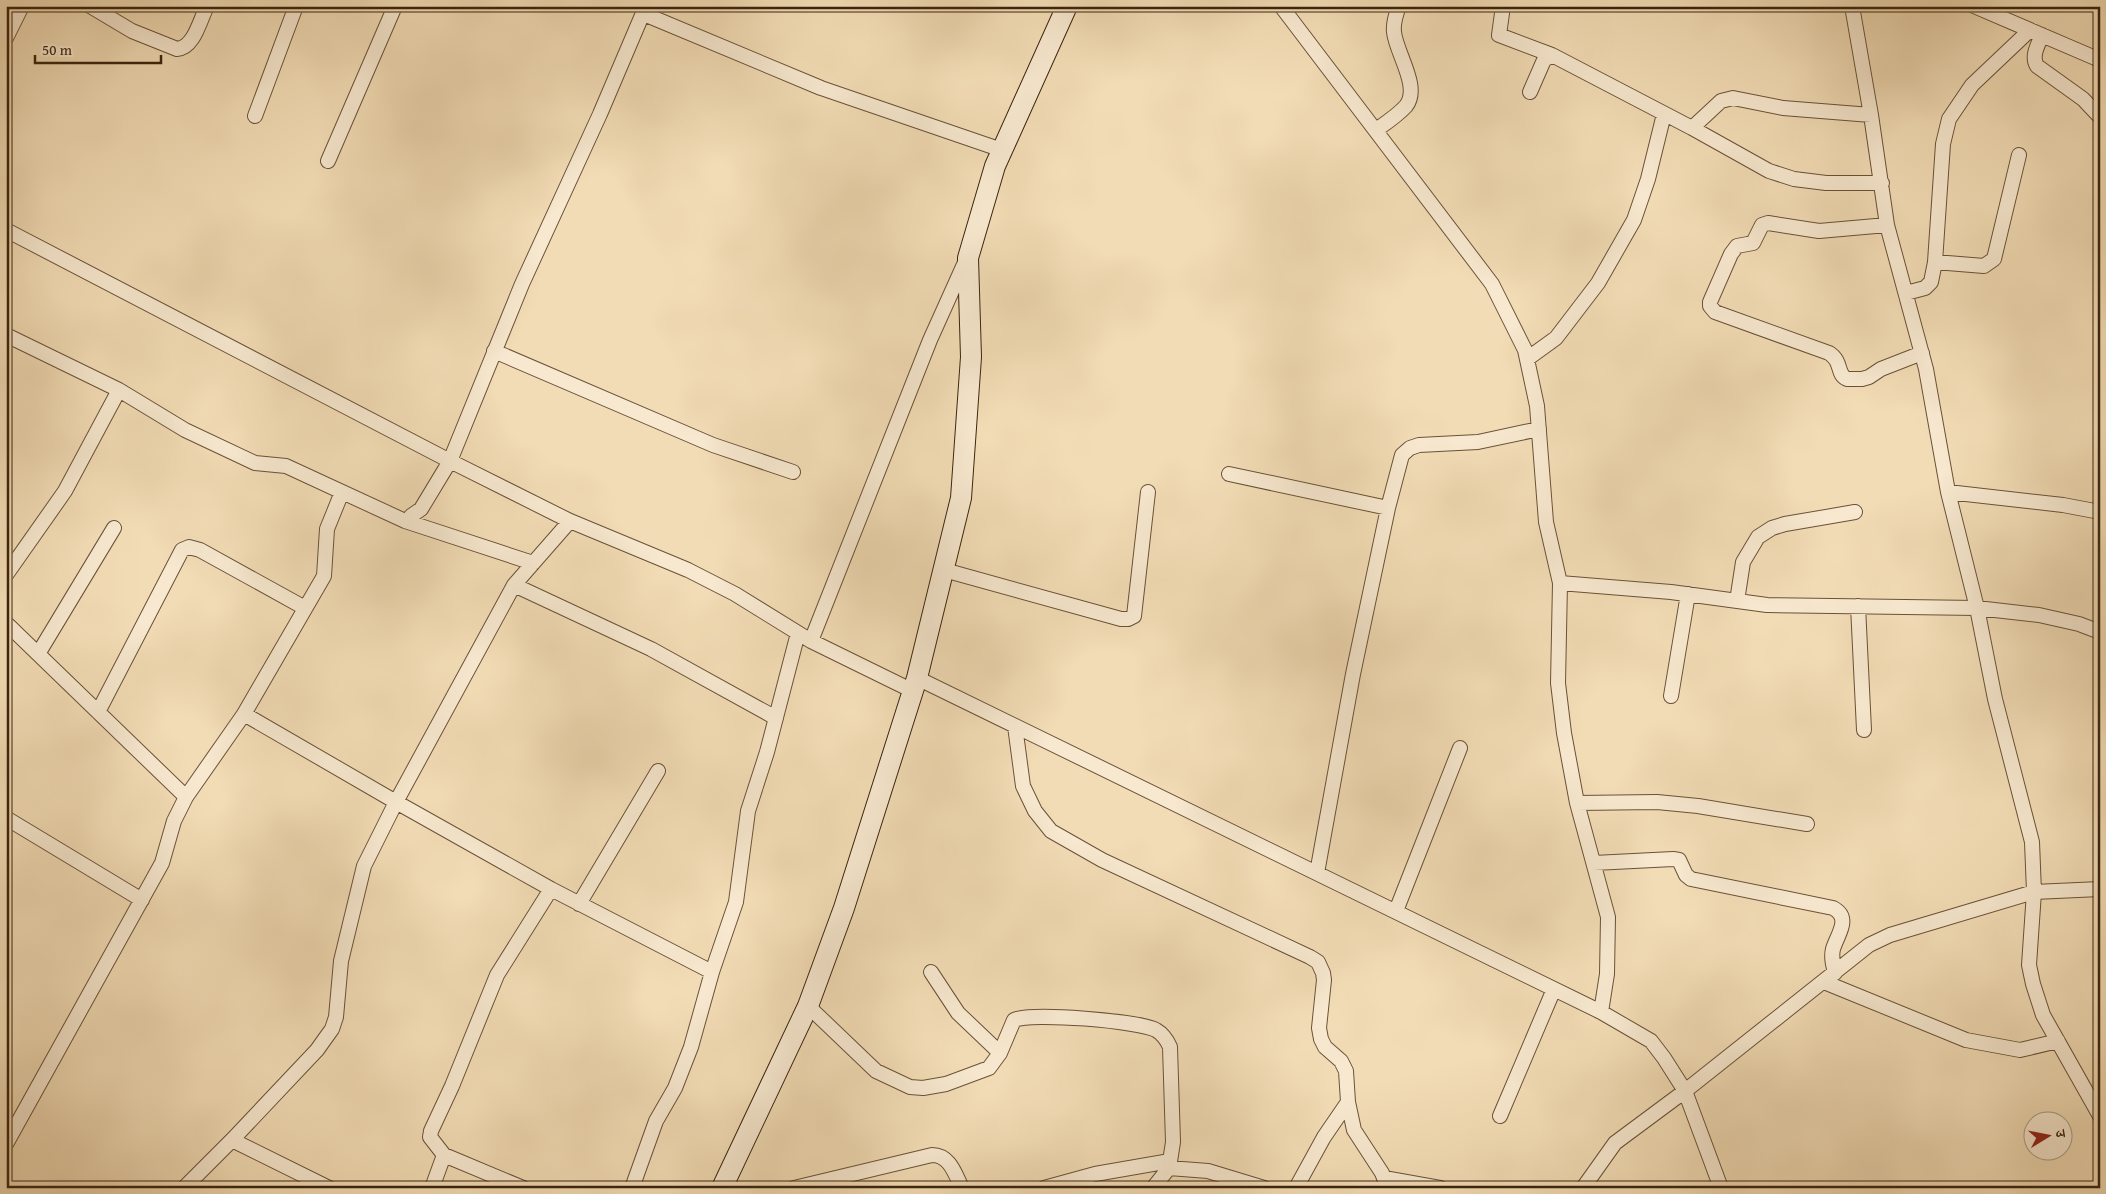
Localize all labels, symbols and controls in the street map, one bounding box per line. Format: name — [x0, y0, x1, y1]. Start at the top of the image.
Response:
scale bar — [35, 32, 161, 64]
text: 50 m — [42, 39, 73, 60]
north arrow — [2024, 1112, 2074, 1162]
text: उ — [2050, 1128, 2071, 1140]

